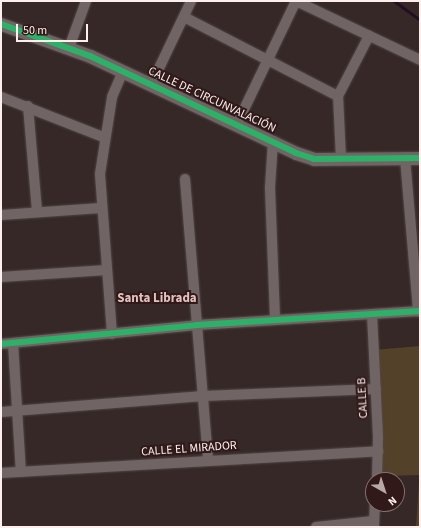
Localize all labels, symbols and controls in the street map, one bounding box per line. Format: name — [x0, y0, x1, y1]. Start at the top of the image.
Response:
scale bar — [18, 16, 90, 42]
text: 50 m — [23, 22, 47, 39]
street label: CALLE DE CIRCUNVALACIÓN — [146, 64, 278, 136]
district label: Santa Librada — [117, 290, 197, 306]
street label: CALLE B — [355, 377, 371, 419]
street label: CALLE EL MIRADOR — [141, 438, 237, 460]
north arrow — [365, 472, 405, 512]
text: N — [385, 493, 400, 509]

